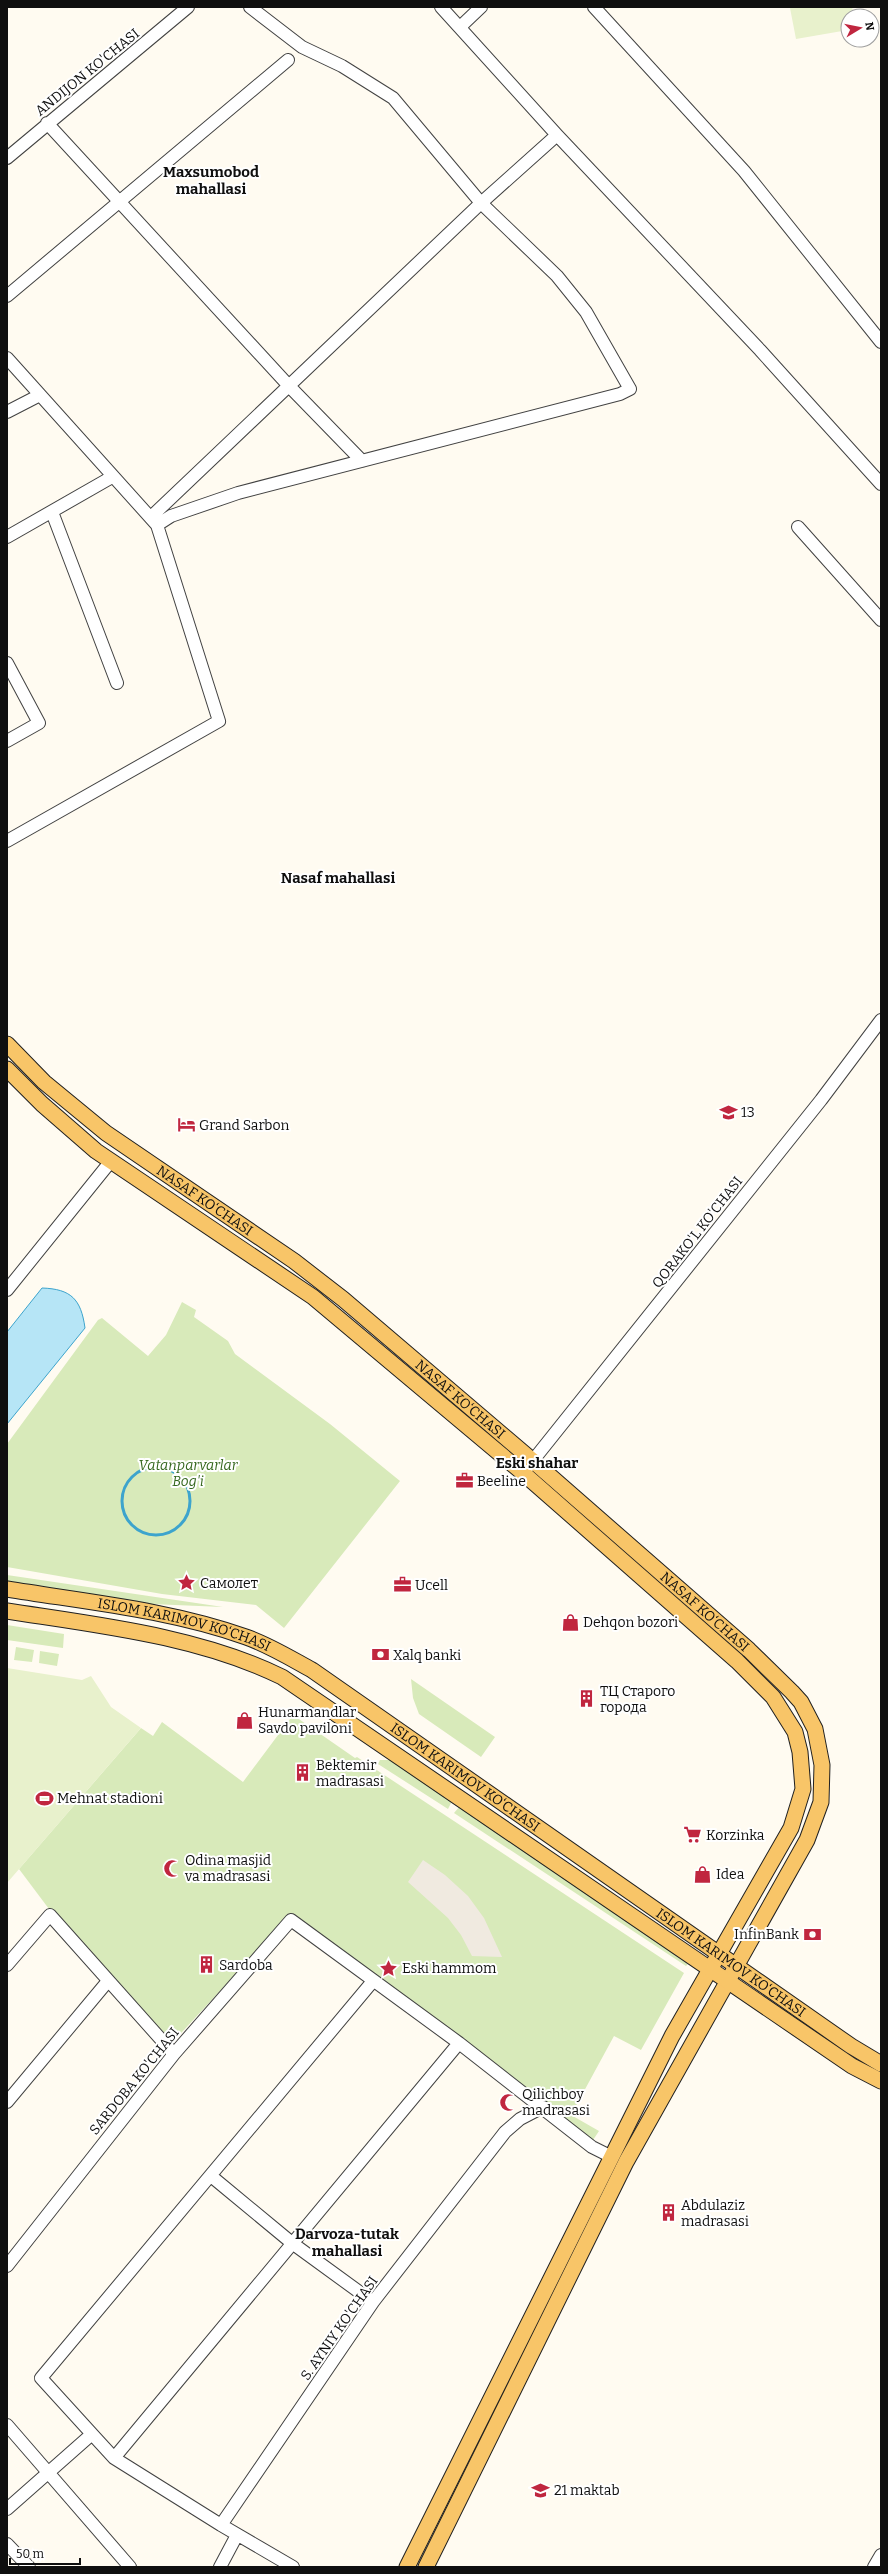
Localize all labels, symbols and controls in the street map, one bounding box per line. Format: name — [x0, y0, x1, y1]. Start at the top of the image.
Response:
north arrow — [840, 8, 880, 48]
text: N — [862, 21, 877, 32]
street label: ANDIJON KO'CHASI — [32, 25, 143, 120]
district label: Maxsumobod mahallasi — [163, 163, 259, 198]
district label: Nasaf mahallasi — [281, 869, 395, 887]
school or university icon: 13 — [718, 1102, 738, 1122]
place label: 13 — [741, 1104, 755, 1121]
hotel icon: Grand Sarbon — [176, 1115, 196, 1135]
place label: Grand Sarbon — [199, 1117, 290, 1134]
street label: NASAF KO‘CHASI — [153, 1162, 256, 1239]
street label: QORAKO'L KO'CHASI — [648, 1173, 746, 1292]
street label: NASAF KO‘CHASI — [412, 1356, 508, 1442]
district label: Eski shahar — [496, 1454, 578, 1472]
park label: Vatanparvarlar Bog'i — [139, 1457, 239, 1490]
office icon: Beeline — [454, 1471, 474, 1491]
place label: Beeline — [477, 1473, 526, 1490]
street label: NASAF KO‘CHASI — [657, 1568, 753, 1655]
place icon: Самолет — [177, 1573, 197, 1593]
place label: Самолет — [200, 1575, 258, 1592]
office icon: Ucell — [392, 1575, 412, 1595]
place label: Ucell — [415, 1577, 448, 1594]
street label: ISLOM KARIMOV KO‘CHASI — [96, 1595, 273, 1655]
shop icon: Dehqon bozori — [560, 1612, 580, 1632]
place label: Dehqon bozori — [583, 1614, 678, 1631]
bank icon: Xalq banki — [370, 1645, 390, 1665]
place label: Xalq banki — [393, 1647, 461, 1664]
place label: ТЦ Старого города — [600, 1683, 675, 1716]
building icon: ТЦ Старого города — [577, 1689, 597, 1709]
place label: Hunarmandlar Savdo paviloni — [258, 1704, 356, 1737]
shop icon: Hunarmandlar Savdo paviloni — [235, 1710, 255, 1730]
street label: ISLOM KARIMOV KO‘CHASI — [387, 1719, 543, 1835]
place label: Bektemir madrasasi — [316, 1757, 384, 1790]
building icon: Bektemir madrasasi — [293, 1763, 313, 1783]
sports icon: Mehnat stadioni — [34, 1788, 54, 1808]
place label: Mehnat stadioni — [57, 1790, 163, 1807]
supermarket icon: Korzinka — [683, 1825, 703, 1845]
place label: Korzinka — [706, 1827, 765, 1844]
place label: Odina masjid va madrasasi — [184, 1852, 271, 1885]
mosque icon: Odina masjid va madrasasi — [162, 1858, 182, 1878]
shop icon: Idea — [693, 1864, 713, 1884]
place label: Idea — [716, 1866, 745, 1883]
street label: ISLOM KARIMOV KO‘CHASI — [653, 1905, 809, 2021]
bank icon: InfinBank — [802, 1924, 822, 1944]
place label: InfinBank — [734, 1926, 799, 1943]
building icon: Sardoba — [196, 1955, 216, 1975]
place label: Sardoba — [219, 1957, 273, 1974]
place icon: Eski hammom — [379, 1958, 399, 1978]
place label: Eski hammom — [402, 1960, 497, 1977]
street label: SARDOBA KO'CHASI — [86, 2024, 183, 2138]
place label: Qilichboy madrasasi — [522, 2086, 590, 2119]
mosque icon: Qilichboy madrasasi — [499, 2092, 519, 2112]
place label: Abdulaziz madrasasi — [681, 2197, 749, 2230]
building icon: Abdulaziz madrasasi — [658, 2203, 678, 2223]
district label: Darvoza-tutak mahallasi — [295, 2225, 399, 2260]
street label: S. AYNIY KO'CHASI — [297, 2273, 382, 2384]
school or university icon: 21 maktab — [531, 2480, 551, 2500]
place label: 21 maktab — [554, 2482, 620, 2499]
scale bar — [10, 2540, 80, 2566]
text: 50 m — [16, 2547, 45, 2561]

